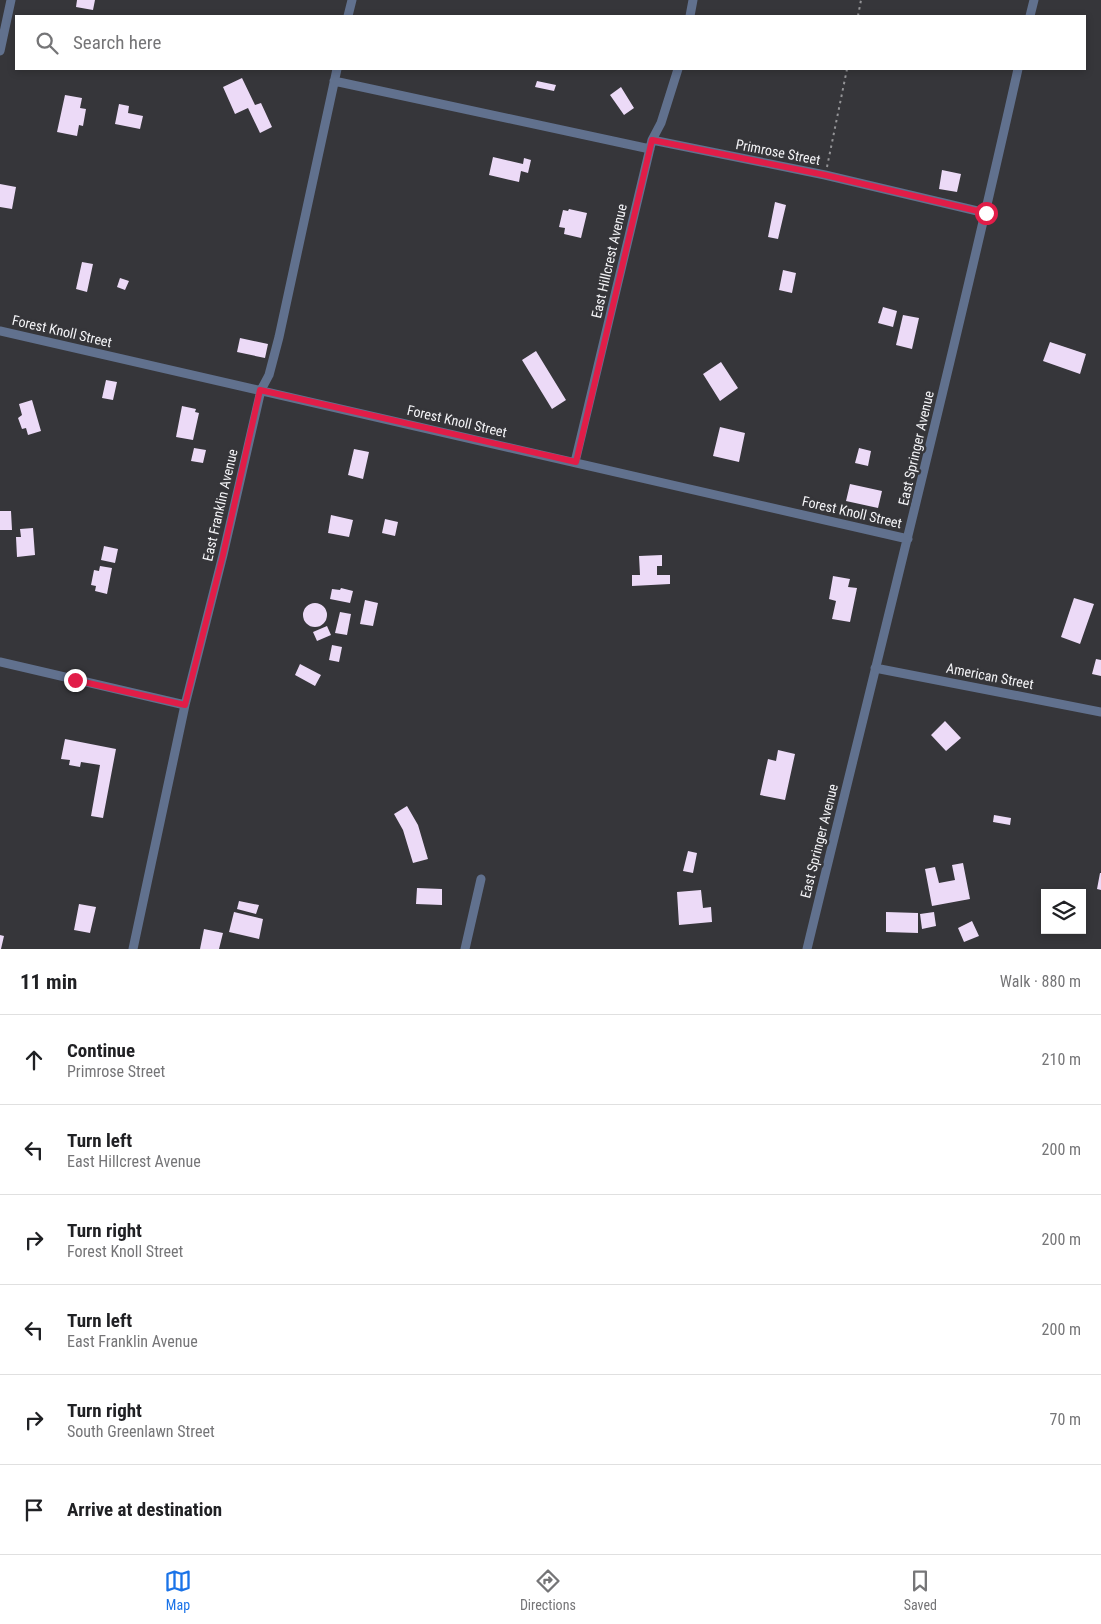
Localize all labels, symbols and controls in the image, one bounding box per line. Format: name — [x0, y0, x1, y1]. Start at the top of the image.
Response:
search box — [15, 15, 1086, 70]
icon: search — [33, 29, 61, 57]
text: Search here — [73, 31, 161, 54]
street label: Primrose Street — [734, 136, 822, 168]
street label: East Hillcrest Avenue — [588, 202, 630, 320]
route start — [975, 202, 998, 225]
street label: Forest Knoll Street — [11, 312, 113, 350]
street label: East Springer Avenue — [895, 389, 937, 507]
street label: Forest Knoll Street — [406, 402, 508, 440]
street label: East Franklin Avenue — [199, 447, 241, 563]
street label: Forest Knoll Street — [801, 493, 903, 531]
street label: American Street — [945, 660, 1035, 692]
route end — [64, 669, 87, 692]
street label: East Springer Avenue — [797, 782, 841, 900]
map controls — [1041, 889, 1086, 934]
button: layers — [1041, 889, 1086, 934]
text: 11 min — [20, 970, 77, 994]
text: Walk · 880 m — [1000, 972, 1081, 991]
text: Continue — [67, 1039, 135, 1062]
icon: ahead — [20, 1046, 48, 1074]
text: 210 m — [1042, 1050, 1081, 1069]
text: Primrose Street — [67, 1062, 165, 1081]
text: Turn left — [67, 1129, 132, 1152]
icon: left — [20, 1136, 48, 1164]
text: 200 m — [1042, 1140, 1081, 1159]
text: East Hillcrest Avenue — [67, 1152, 201, 1171]
text: Turn right — [67, 1219, 142, 1242]
icon: right — [20, 1226, 48, 1254]
text: 200 m — [1042, 1230, 1081, 1249]
text: Forest Knoll Street — [67, 1242, 183, 1261]
text: Turn left — [67, 1309, 132, 1332]
icon: left — [20, 1316, 48, 1344]
text: 200 m — [1042, 1320, 1081, 1339]
text: East Franklin Avenue — [67, 1332, 198, 1351]
text: Turn right — [67, 1399, 142, 1422]
icon: right — [20, 1406, 48, 1434]
text: 70 m — [1049, 1410, 1081, 1429]
text: South Greenlawn Street — [67, 1422, 215, 1441]
icon: arrive — [20, 1496, 48, 1524]
text: Arrive at destination — [67, 1498, 222, 1521]
tab: Map — [164, 1567, 192, 1613]
tab: Directions — [520, 1567, 576, 1613]
tab: Saved — [904, 1567, 937, 1613]

